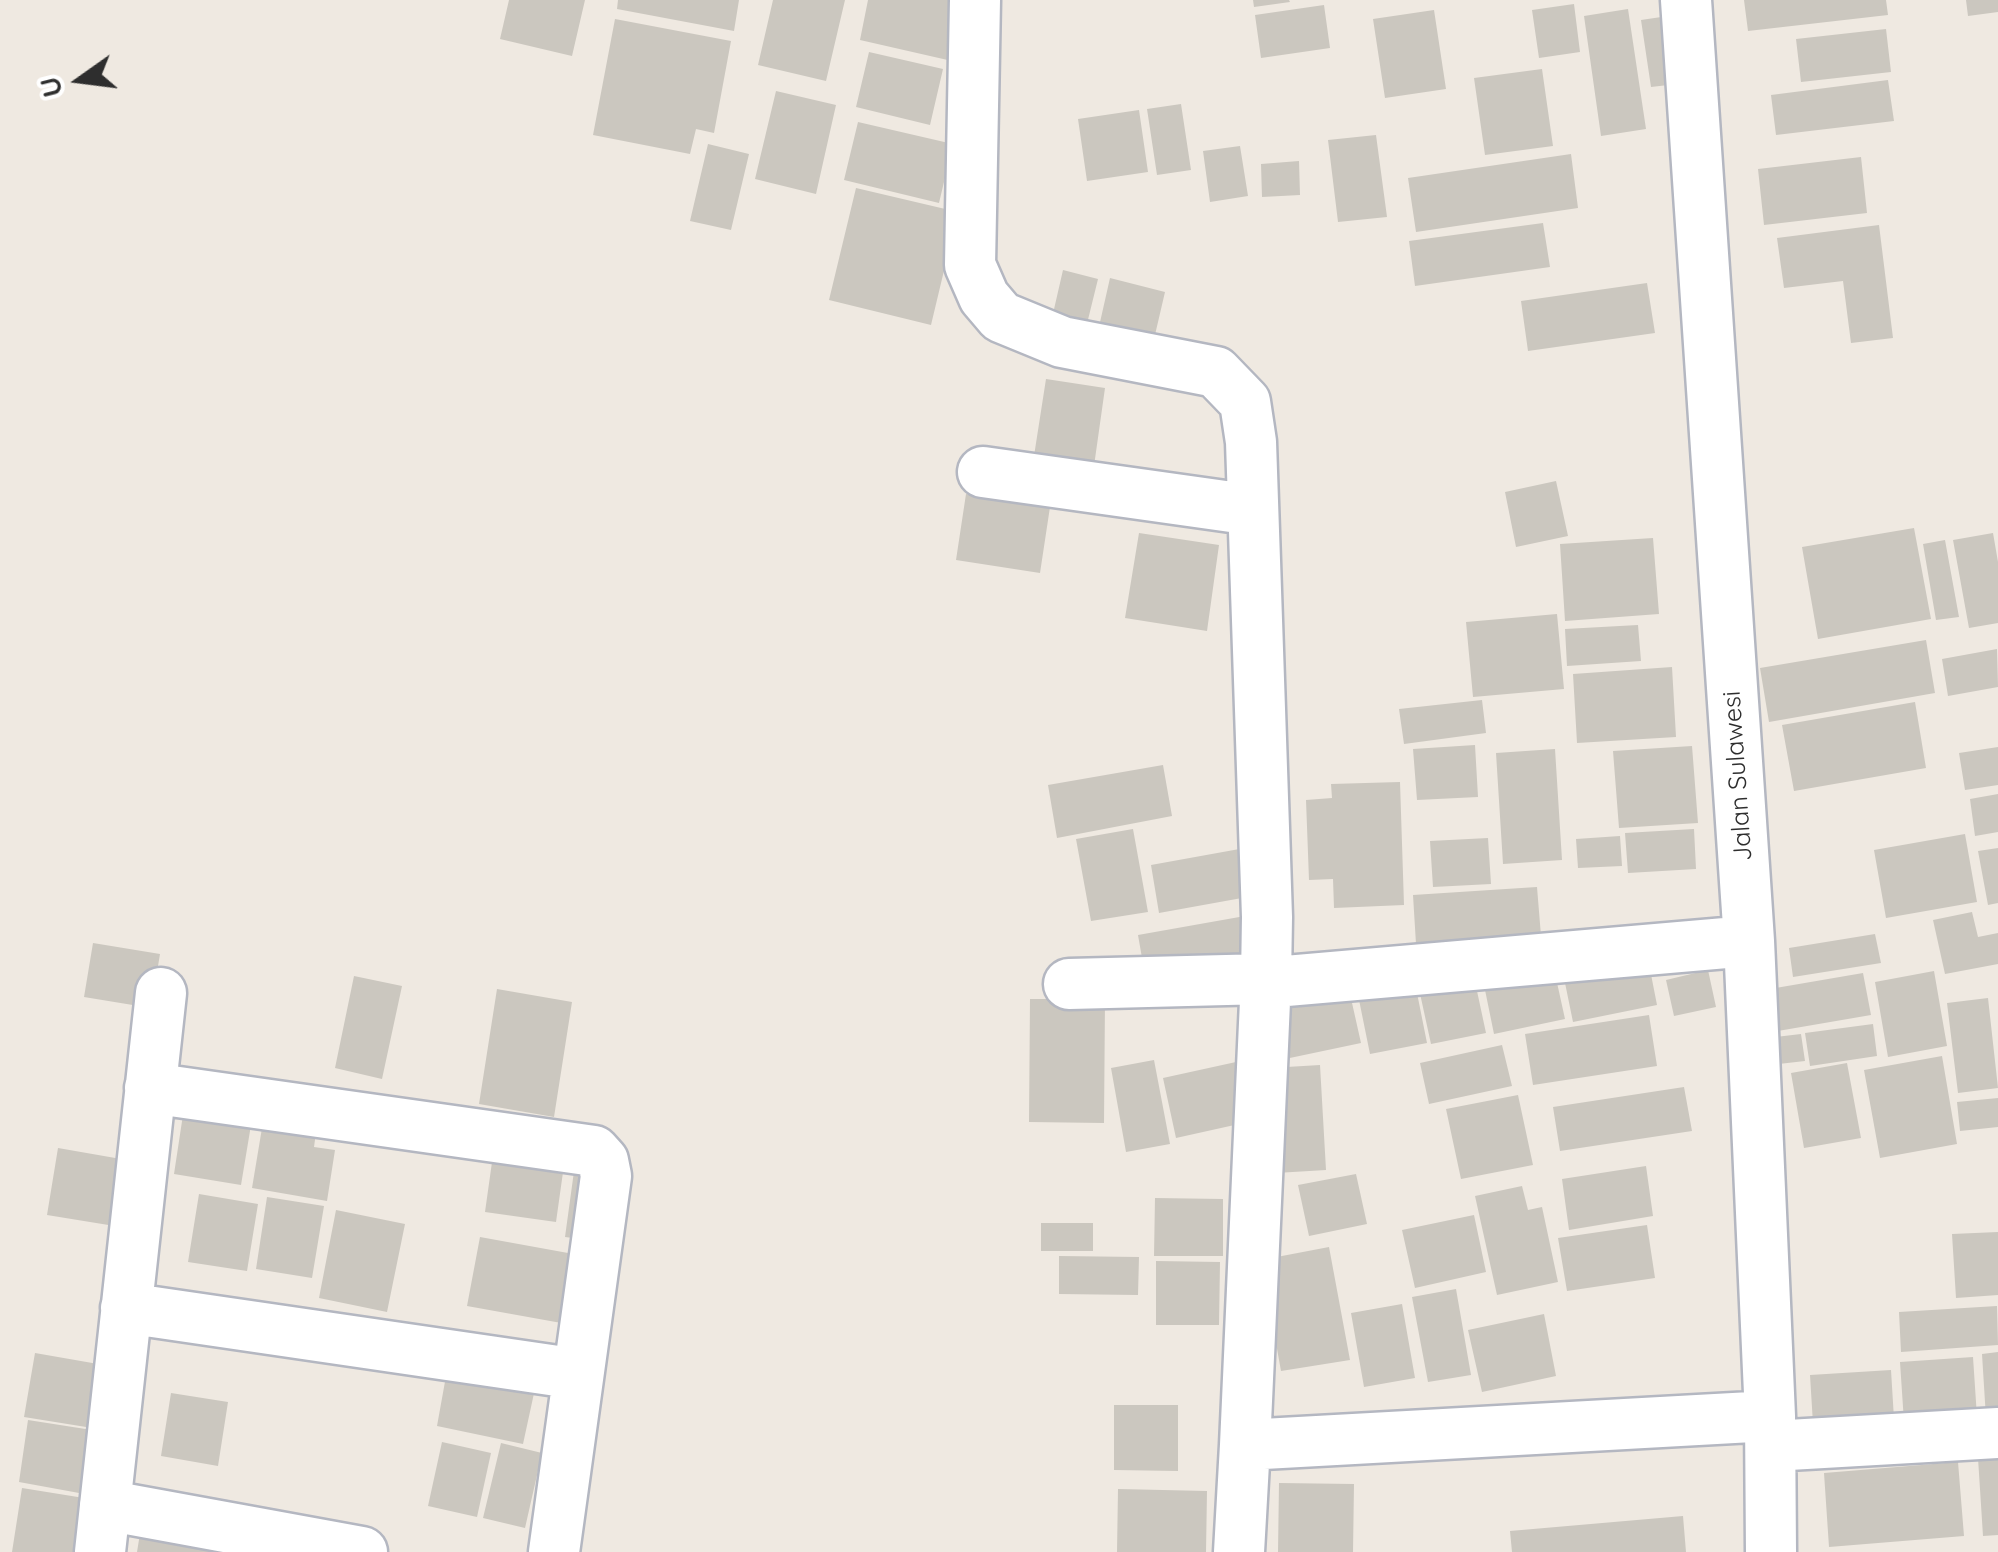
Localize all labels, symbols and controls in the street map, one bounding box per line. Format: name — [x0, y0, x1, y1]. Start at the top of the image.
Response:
north arrow — [30, 30, 130, 130]
text: U — [31, 74, 70, 101]
street label: Jalan Sulawesi — [1717, 690, 1759, 862]

